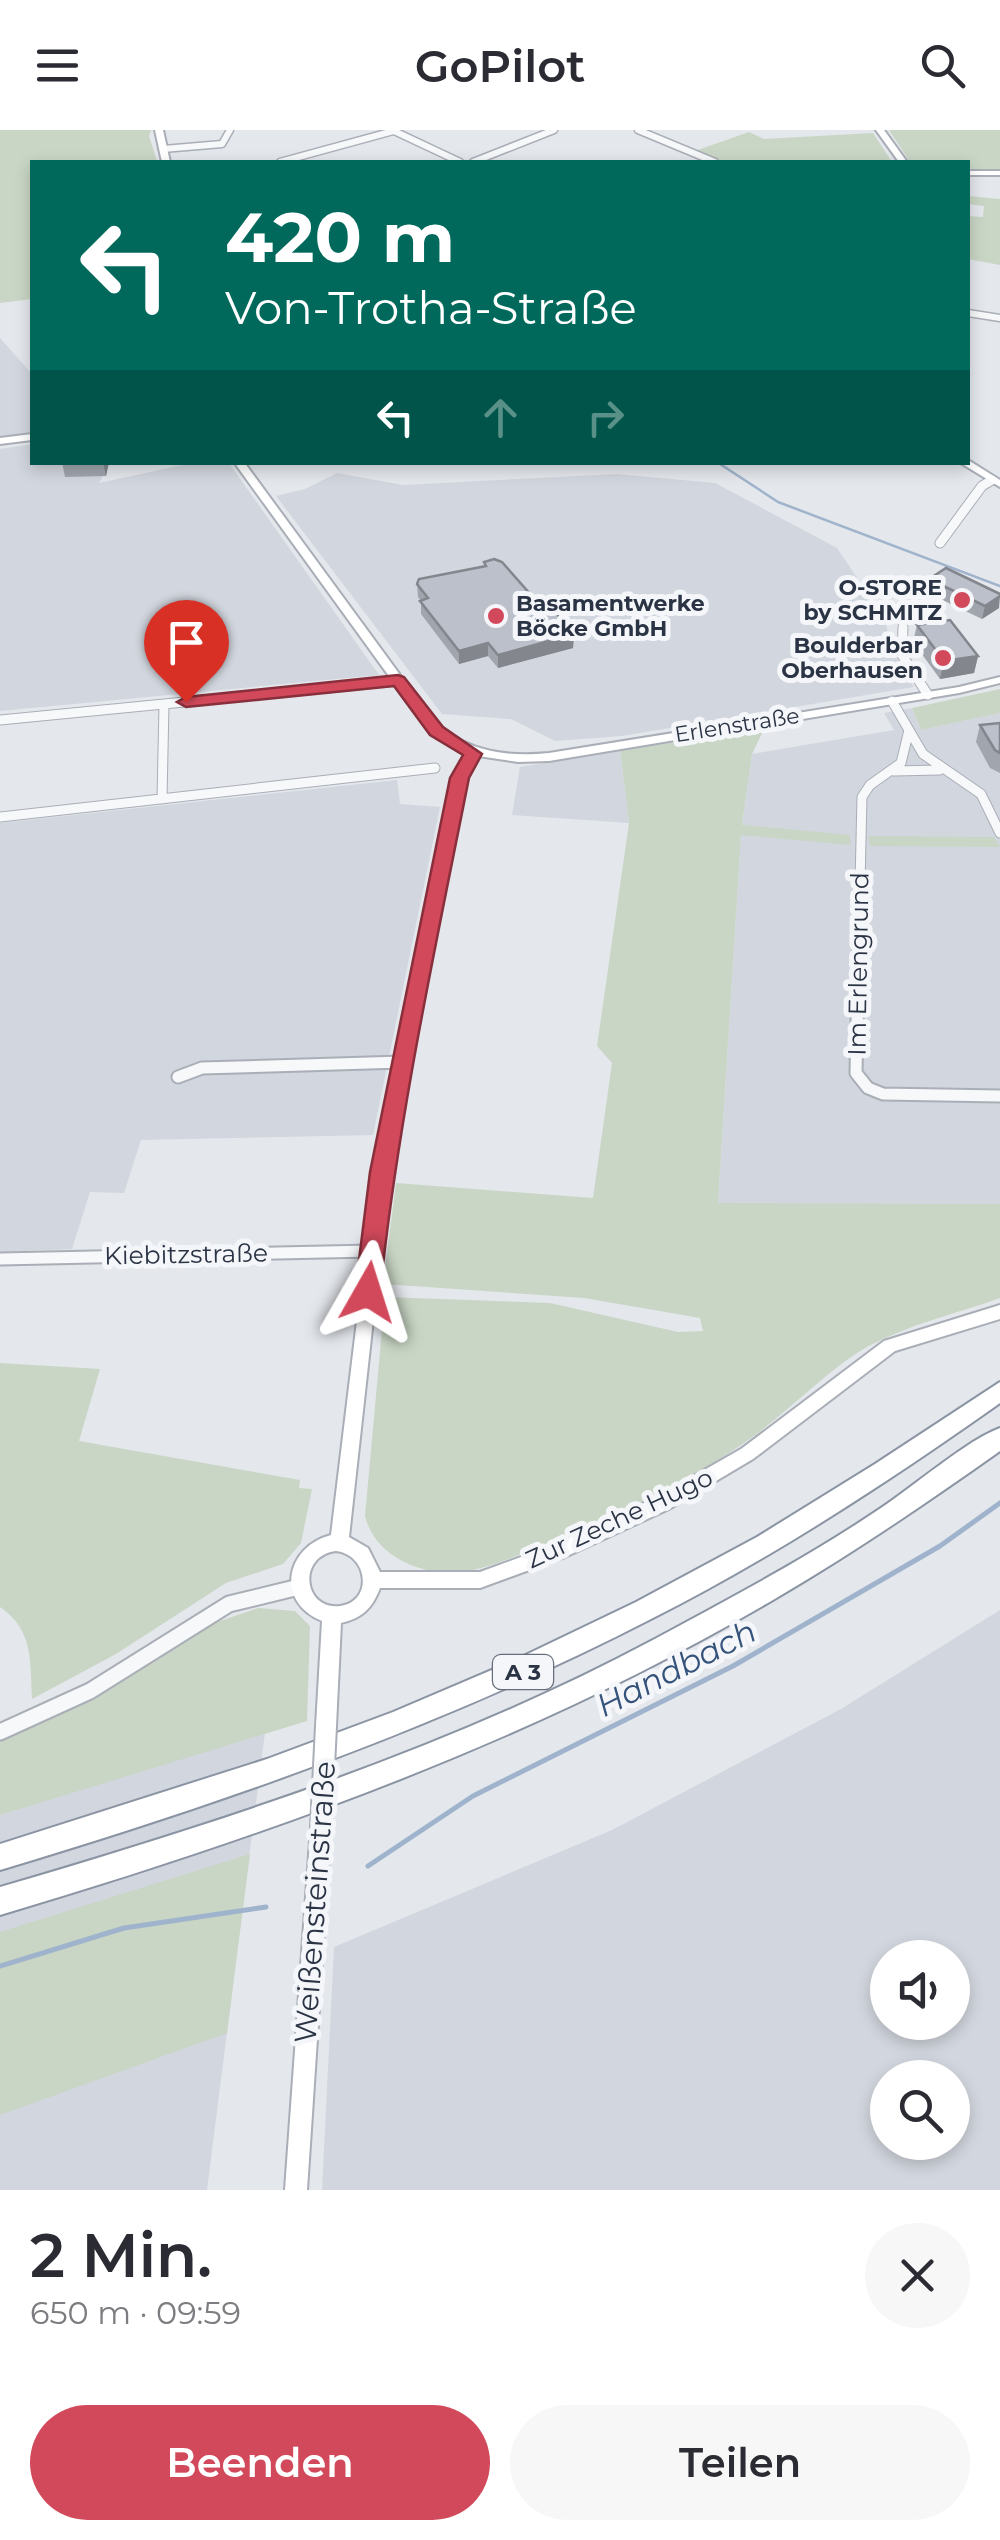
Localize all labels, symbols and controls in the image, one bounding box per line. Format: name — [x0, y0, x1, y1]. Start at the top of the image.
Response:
icon: menu — [30, 38, 85, 93]
text: GoPilot — [415, 38, 585, 93]
icon: search — [915, 38, 970, 93]
text: 420 m — [225, 194, 455, 280]
icon: left — [60, 200, 190, 330]
text: Von-Trotha-Straße — [225, 280, 637, 335]
icon: left — [368, 390, 423, 445]
icon: ahead — [473, 390, 528, 445]
icon: right — [578, 390, 633, 445]
place label: O-STORE by SCHMITZ — [803, 574, 942, 626]
marker: O-STORE by SCHMITZ — [951, 589, 973, 611]
place label: Basamentwerke Böcke GmbH — [516, 590, 705, 642]
pin — [144, 600, 229, 703]
marker: Basamentwerke Böcke GmbH — [485, 605, 507, 627]
icon: arrive — [159, 615, 214, 670]
place label: Boulderbar Oberhausen — [781, 632, 923, 684]
marker: Boulderbar Oberhausen — [932, 647, 954, 669]
street label: Erlenstraße — [673, 702, 801, 748]
street label: Im Erlengrund — [841, 872, 875, 1056]
street label: Kiebitzstraße — [104, 1238, 268, 1270]
position arrow — [316, 1240, 420, 1344]
street label: Zur Zeche Hugo — [521, 1462, 717, 1574]
water label: Handbach — [590, 1611, 762, 1725]
road number: A 3 — [493, 1655, 553, 1689]
street label: Weißensteinstraße — [287, 1760, 343, 2044]
map controls — [870, 1940, 970, 2160]
button: sound — [870, 1940, 970, 2040]
button: search — [870, 2060, 970, 2160]
text: 2 Min. — [30, 2219, 212, 2292]
button: close — [865, 2223, 970, 2328]
text: 650 m · 09:59 — [30, 2293, 241, 2332]
button: Beenden — [30, 2405, 490, 2520]
button: Teilen — [510, 2405, 970, 2520]

